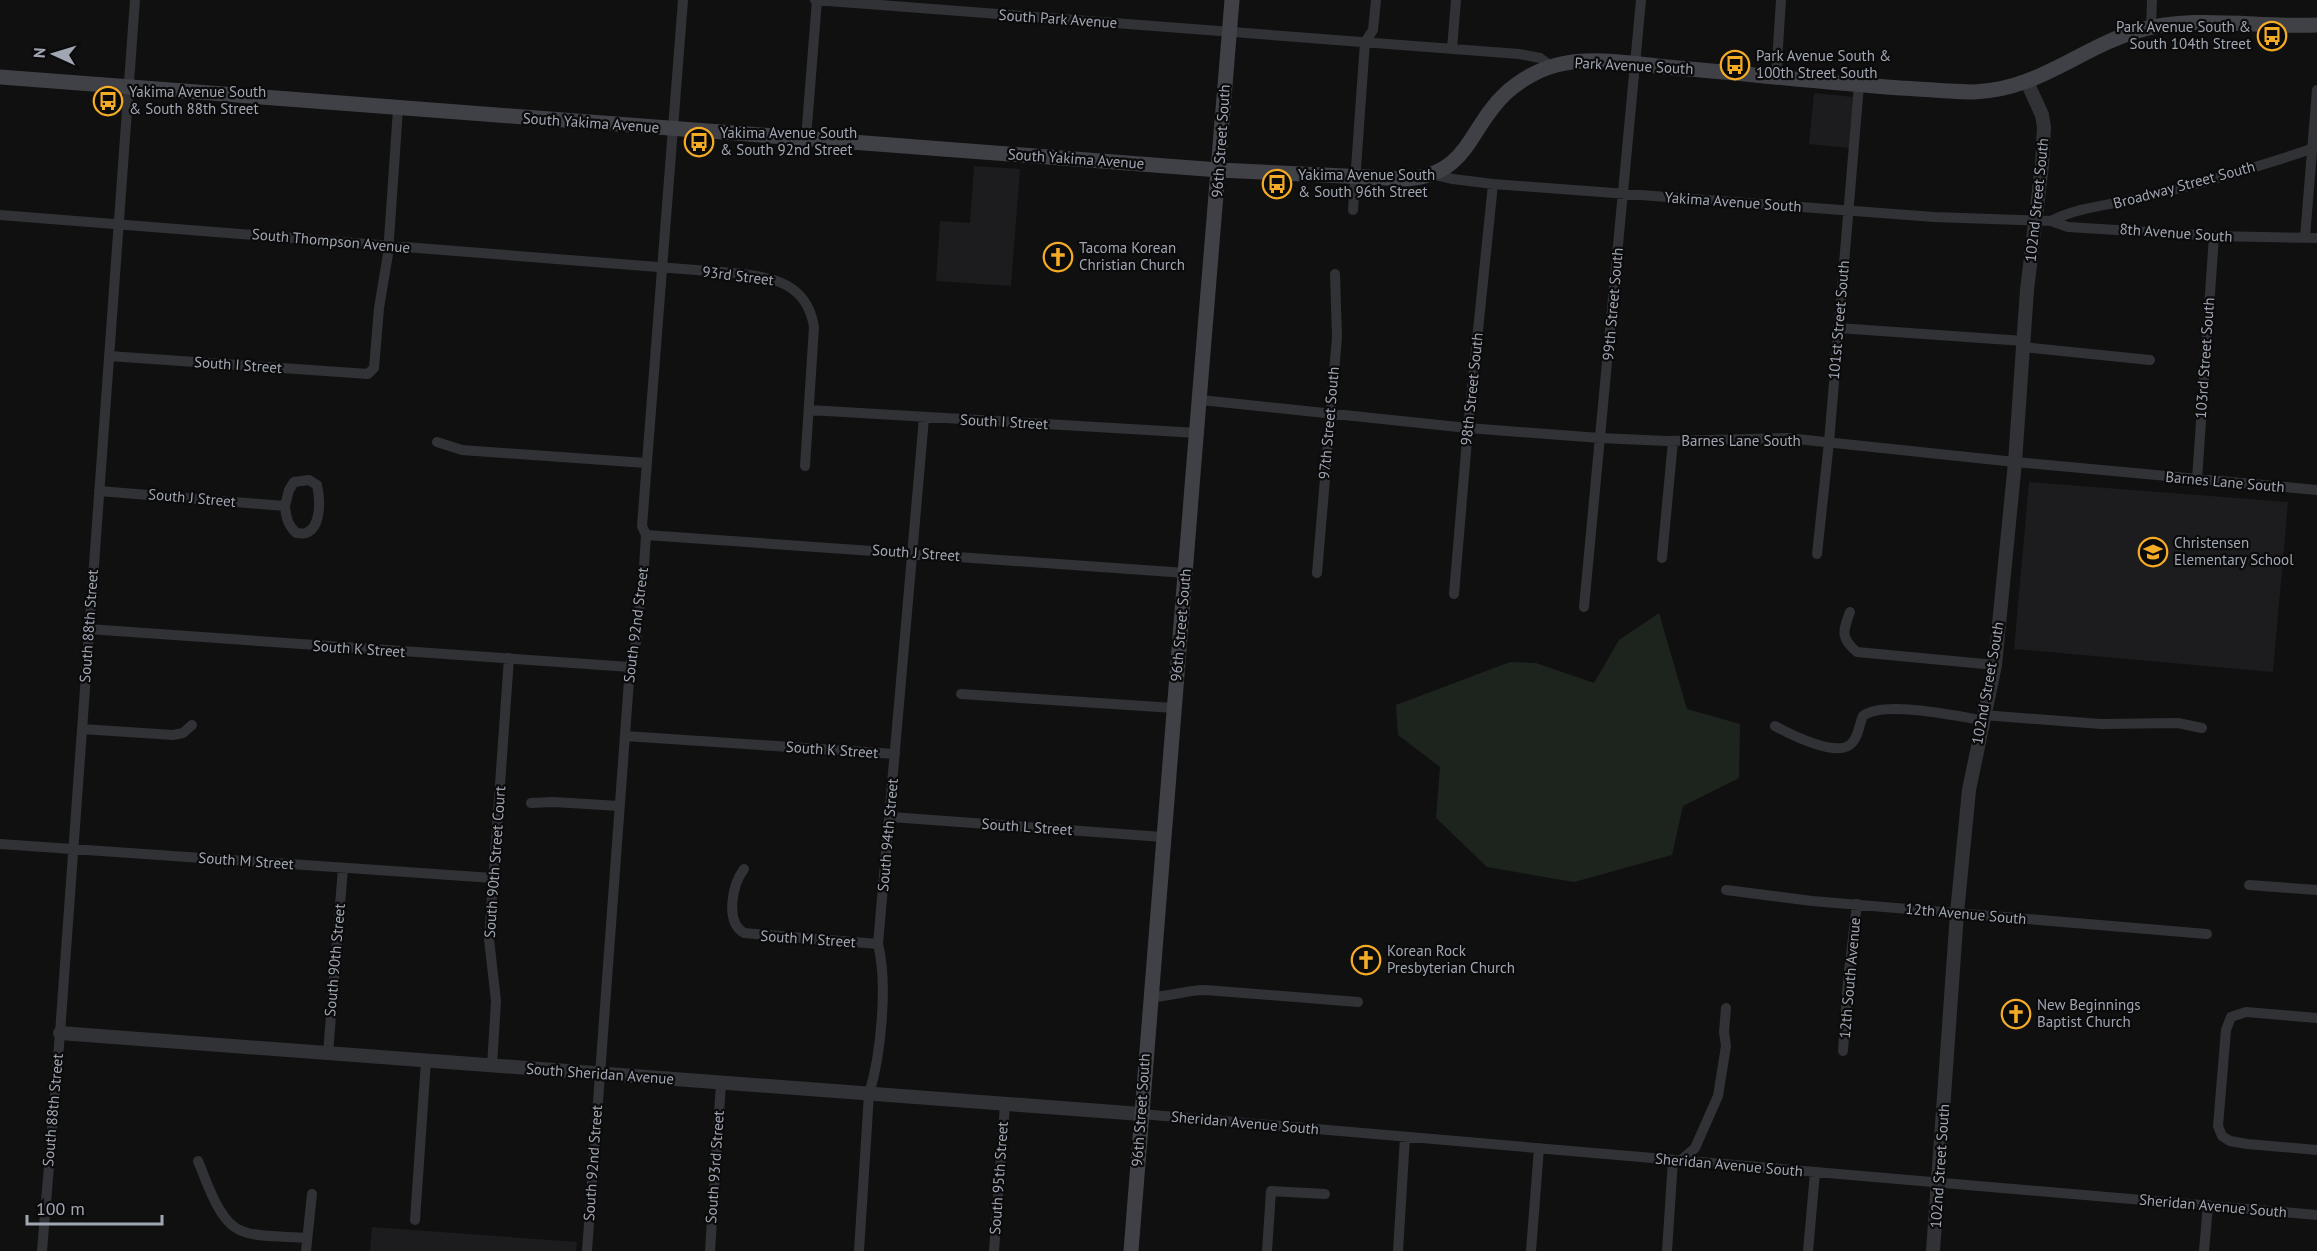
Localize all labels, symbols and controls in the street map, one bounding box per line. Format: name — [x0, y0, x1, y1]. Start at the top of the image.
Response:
street label: South Park Avenue — [998, 5, 1118, 32]
place label: Park Avenue South & South 104th Street — [2116, 17, 2251, 53]
bus stop icon: Park Avenue South & South 104th Street — [2256, 20, 2288, 52]
north arrow — [24, 24, 84, 84]
place label: Park Avenue South & 100th Street South — [1756, 46, 1891, 82]
text: N — [29, 47, 49, 59]
bus stop icon: Park Avenue South & 100th Street South — [1719, 49, 1751, 81]
street label: Park Avenue South — [1574, 53, 1694, 78]
place label: Yakima Avenue South & South 88th Street — [129, 82, 266, 118]
street label: 96th Street South — [1207, 84, 1234, 198]
bus stop icon: Yakima Avenue South & South 88th Street — [92, 85, 124, 117]
street label: South Yakima Avenue — [522, 108, 660, 137]
place label: Yakima Avenue South & South 92nd Street — [720, 123, 857, 159]
bus stop icon: Yakima Avenue South & South 92nd Street — [683, 126, 715, 158]
street label: 102nd Street South — [2021, 137, 2052, 263]
street label: South Yakima Avenue — [1007, 144, 1145, 173]
street label: Broadway Street South — [2111, 156, 2257, 213]
place label: Yakima Avenue South & South 96th Street — [1298, 165, 1435, 201]
bus stop icon: Yakima Avenue South & South 96th Street — [1261, 168, 1293, 200]
street label: Yakima Avenue South — [1664, 187, 1802, 216]
street label: 8th Avenue South — [2119, 219, 2233, 246]
street label: South Thompson Avenue — [251, 224, 411, 257]
place label: Tacoma Korean Christian Church — [1079, 238, 1185, 274]
church icon: Tacoma Korean Christian Church — [1042, 241, 1074, 273]
street label: 99th Street South — [1598, 247, 1627, 361]
street label: 101st Street South — [1824, 260, 1853, 380]
street label: 93rd Street — [701, 262, 775, 289]
street label: 103rd Street South — [2191, 297, 2218, 419]
street label: 98th Street South — [1456, 332, 1487, 446]
street label: South I Street — [193, 352, 283, 377]
street label: 97th Street South — [1314, 366, 1343, 480]
street label: South I Street — [960, 410, 1049, 433]
street label: Barnes Lane South — [1681, 431, 1801, 450]
street label: Barnes Lane South — [2165, 467, 2285, 496]
street label: South J Street — [147, 484, 237, 511]
place label: Christensen Elementary School — [2174, 533, 2294, 569]
school or university icon: Christensen Elementary School — [2137, 536, 2169, 568]
street label: South J Street — [871, 540, 961, 565]
street label: South 92nd Street — [619, 566, 652, 684]
street label: 96th Street South — [1166, 568, 1195, 682]
street label: South 88th Street — [75, 569, 102, 683]
street label: 102nd Street South — [1967, 620, 2008, 746]
street label: South K Street — [312, 636, 406, 661]
street label: South K Street — [785, 737, 879, 762]
street label: South 94th Street — [873, 778, 902, 892]
street label: South 90th Street Court — [480, 785, 509, 939]
street label: South L Street — [981, 814, 1073, 839]
street label: South M Street — [198, 848, 294, 873]
street label: 12th Avenue South — [1905, 899, 2027, 928]
street label: South 90th Street — [320, 903, 349, 1017]
street label: 12th South Avenue — [1835, 917, 1864, 1039]
street label: South M Street — [760, 926, 856, 951]
place label: Korean Rock Presbyterian Church — [1387, 941, 1515, 977]
church icon: Korean Rock Presbyterian Church — [1350, 944, 1382, 976]
place label: New Beginnings Baptist Church — [2037, 995, 2141, 1031]
church icon: New Beginnings Baptist Church — [2000, 998, 2032, 1030]
street label: South 88th Street — [38, 1053, 67, 1167]
street label: 96th Street South — [1127, 1053, 1154, 1167]
street label: South Sheridan Avenue — [525, 1059, 675, 1088]
street label: 102nd Street South — [1926, 1103, 1953, 1229]
street label: South 92nd Street — [579, 1104, 606, 1222]
street label: Sheridan Avenue South — [1170, 1107, 1320, 1138]
street label: South 93rd Street — [701, 1110, 728, 1224]
street label: South 95th Street — [985, 1121, 1012, 1235]
street label: Sheridan Avenue South — [1654, 1149, 1804, 1180]
scale bar — [27, 1188, 162, 1226]
street label: Sheridan Avenue South — [2138, 1190, 2288, 1221]
text: 100 m — [36, 1197, 85, 1220]

